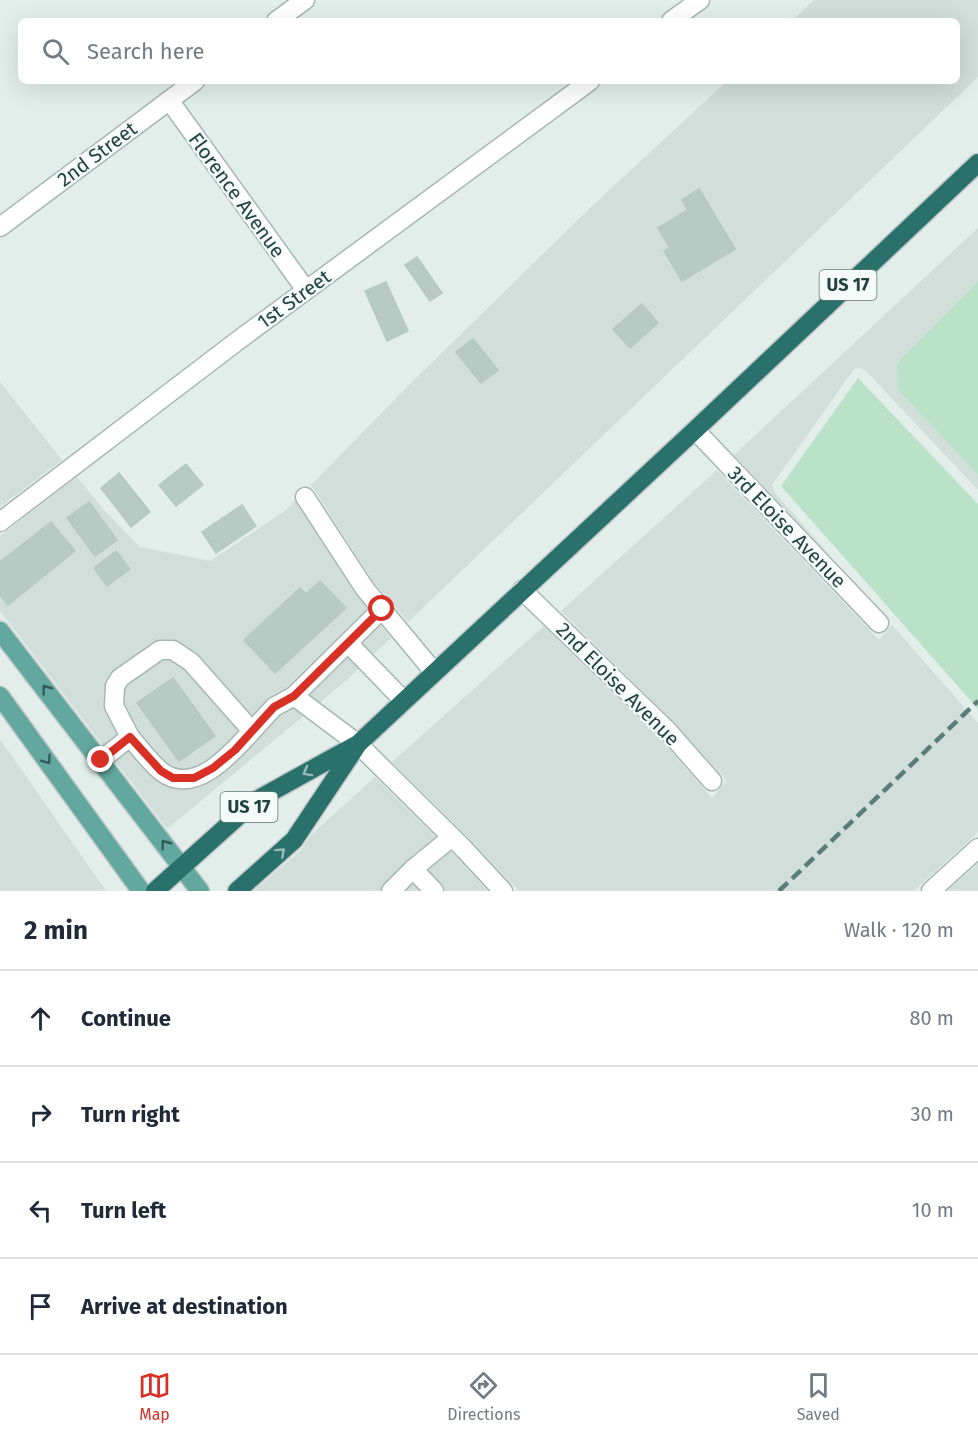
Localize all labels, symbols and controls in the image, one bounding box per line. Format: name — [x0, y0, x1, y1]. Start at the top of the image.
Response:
search box — [18, 18, 960, 84]
icon: search — [39, 35, 72, 68]
text: Search here — [87, 38, 205, 65]
street label: 2nd Street — [53, 116, 142, 192]
street label: Florence Avenue — [184, 128, 290, 262]
street label: 1st Street — [253, 264, 336, 334]
road number: US 17 — [820, 270, 876, 300]
street label: 3rd Eloise Avenue — [723, 461, 851, 593]
route start — [368, 595, 394, 621]
street label: 2nd Eloise Avenue — [551, 617, 685, 751]
one-way arrow — [43, 685, 54, 696]
route end — [87, 746, 113, 772]
one-way arrow — [39, 754, 50, 765]
one-way arrow — [302, 765, 313, 776]
road number: US 17 — [220, 792, 278, 822]
one-way arrow — [161, 840, 172, 851]
one-way arrow — [274, 848, 285, 859]
text: 2 min — [24, 915, 88, 946]
text: Walk · 120 m — [844, 918, 954, 942]
icon: ahead — [24, 1002, 57, 1035]
text: Continue — [81, 1005, 171, 1032]
text: 80 m — [909, 1006, 954, 1030]
icon: right — [24, 1098, 57, 1131]
text: Turn right — [81, 1101, 180, 1128]
text: 30 m — [910, 1102, 954, 1126]
icon: left — [24, 1194, 57, 1227]
text: Turn left — [81, 1197, 166, 1224]
text: 10 m — [912, 1198, 954, 1222]
icon: arrive — [24, 1290, 57, 1323]
text: Arrive at destination — [81, 1293, 288, 1320]
tab: Map — [138, 1369, 171, 1424]
tab: Directions — [447, 1369, 521, 1424]
tab: Saved — [797, 1369, 840, 1424]

